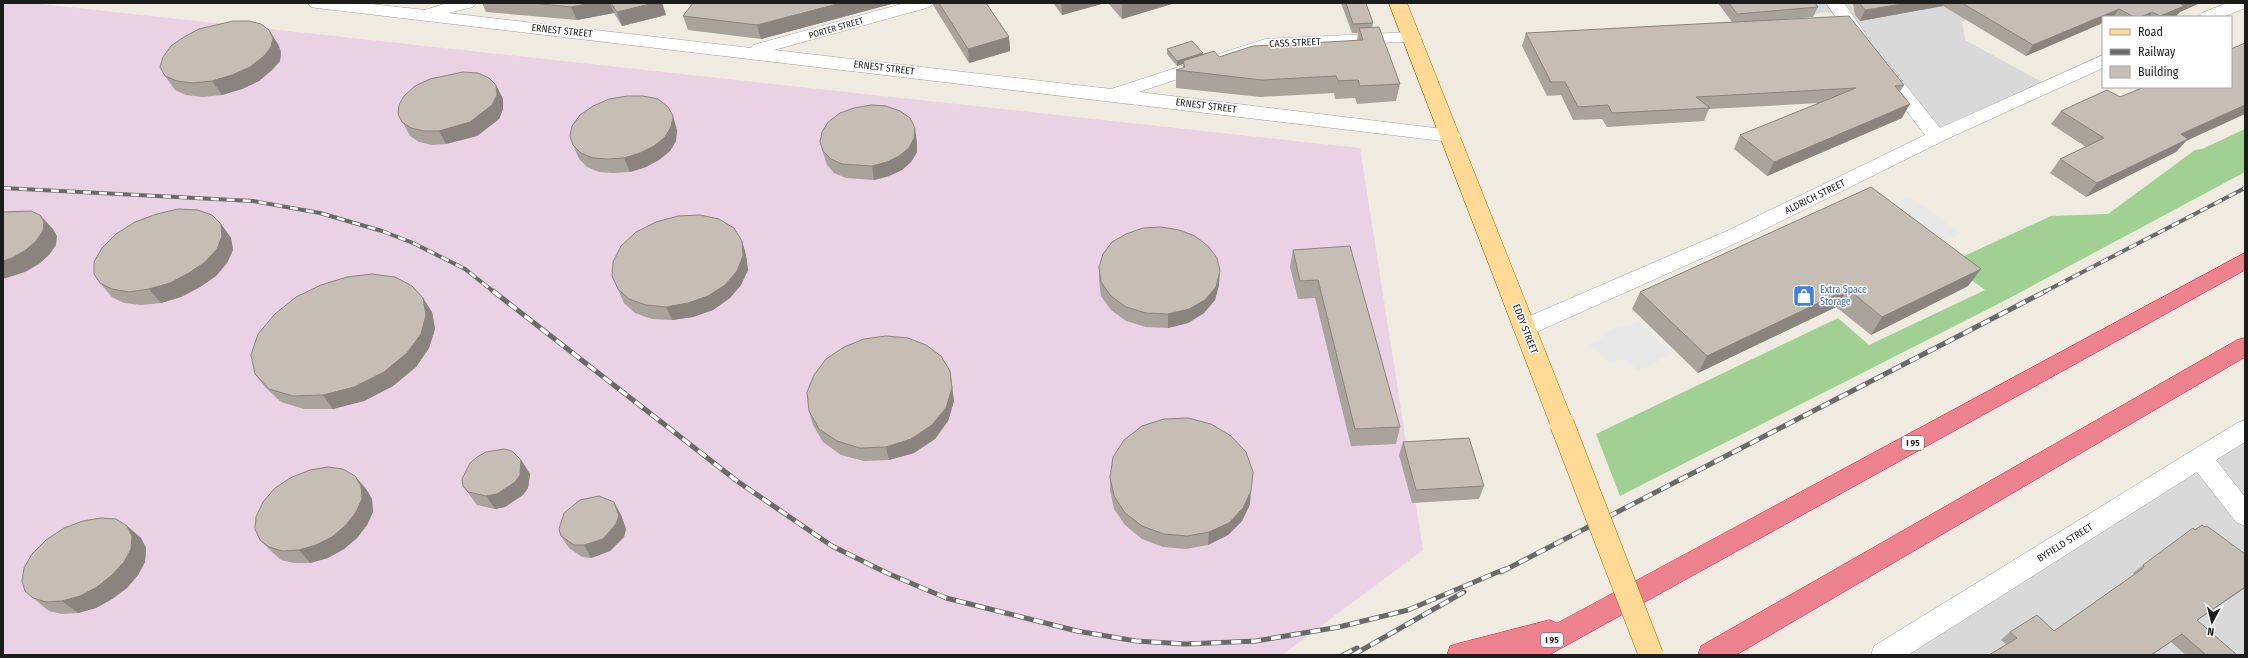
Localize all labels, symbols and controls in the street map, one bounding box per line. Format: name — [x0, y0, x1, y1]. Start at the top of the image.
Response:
street label: PORTER STREET — [807, 15, 865, 41]
legend — [2102, 16, 2232, 88]
street label: ERNEST STREET — [531, 22, 593, 40]
text: Road — [2138, 25, 2163, 39]
street label: CASS STREET — [1269, 36, 1321, 50]
text: Railway — [2138, 45, 2176, 59]
street label: ERNEST STREET — [853, 58, 916, 78]
text: Building — [2138, 65, 2179, 79]
street label: ERNEST STREET — [1175, 96, 1238, 116]
street label: ALDRICH STREET — [1783, 177, 1848, 217]
shop icon: Extra Space Storage — [1791, 283, 1817, 309]
place label: Extra Space Storage — [1820, 284, 1867, 308]
street label: EDDY STREET — [1510, 302, 1540, 356]
road number: I 95 — [1902, 436, 1924, 450]
street label: BYFIELD STREET — [2035, 521, 2095, 565]
north arrow — [2192, 602, 2232, 642]
text: N — [2207, 625, 2215, 638]
road number: I 95 — [1541, 633, 1563, 647]

